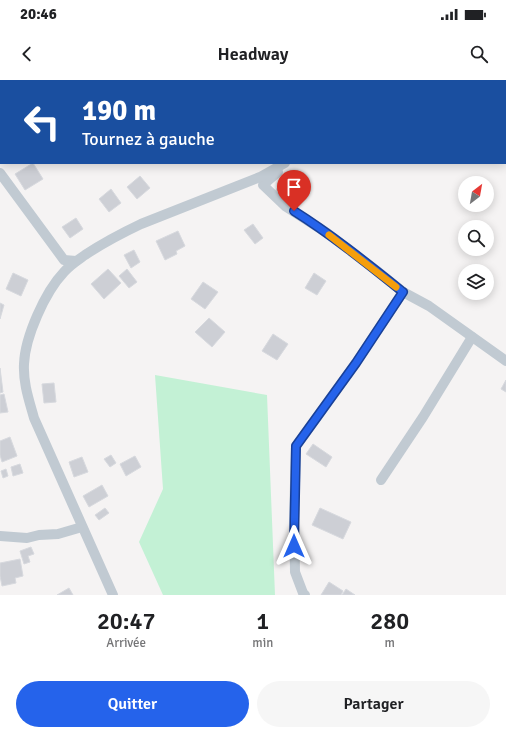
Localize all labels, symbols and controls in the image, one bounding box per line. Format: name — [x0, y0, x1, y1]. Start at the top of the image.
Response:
text: 20:46 — [20, 5, 57, 23]
icon: back — [16, 43, 38, 65]
text: Headway — [218, 43, 288, 65]
icon: search — [468, 43, 490, 65]
text: 190 m — [82, 94, 156, 128]
icon: left — [16, 96, 68, 148]
text: Tournez à gauche — [82, 128, 215, 150]
pin — [277, 170, 311, 211]
icon: arrive — [283, 176, 305, 198]
north arrow — [458, 176, 494, 212]
map controls — [458, 176, 494, 300]
button: search — [458, 220, 494, 256]
button: layers — [458, 264, 494, 300]
position arrow — [273, 525, 315, 567]
text: 20:47 — [97, 606, 155, 636]
text: 1 — [256, 606, 269, 636]
text: 280 — [370, 606, 409, 636]
text: Arrivée — [106, 635, 146, 651]
text: min — [252, 635, 273, 651]
text: m — [384, 635, 395, 651]
button: Quitter — [16, 681, 249, 727]
button: Partager — [257, 681, 490, 727]

